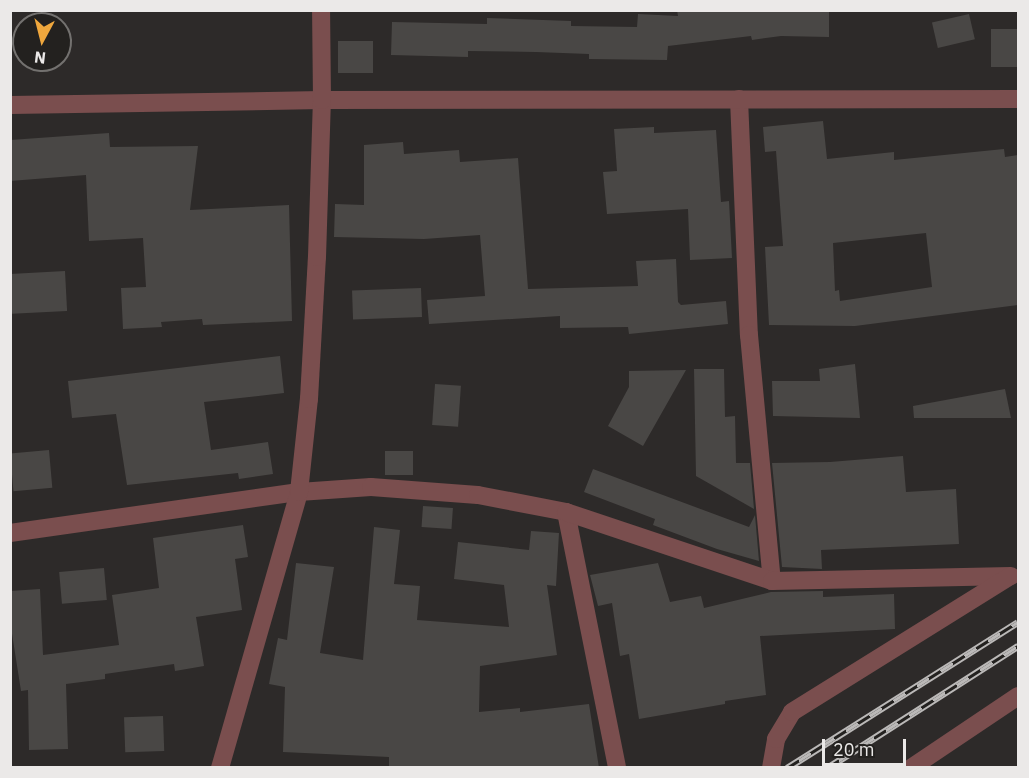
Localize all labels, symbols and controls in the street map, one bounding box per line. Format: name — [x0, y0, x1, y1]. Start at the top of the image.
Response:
north arrow — [12, 12, 72, 72]
text: N — [33, 47, 47, 69]
scale bar — [825, 727, 909, 765]
text: 20 m — [833, 738, 875, 761]

